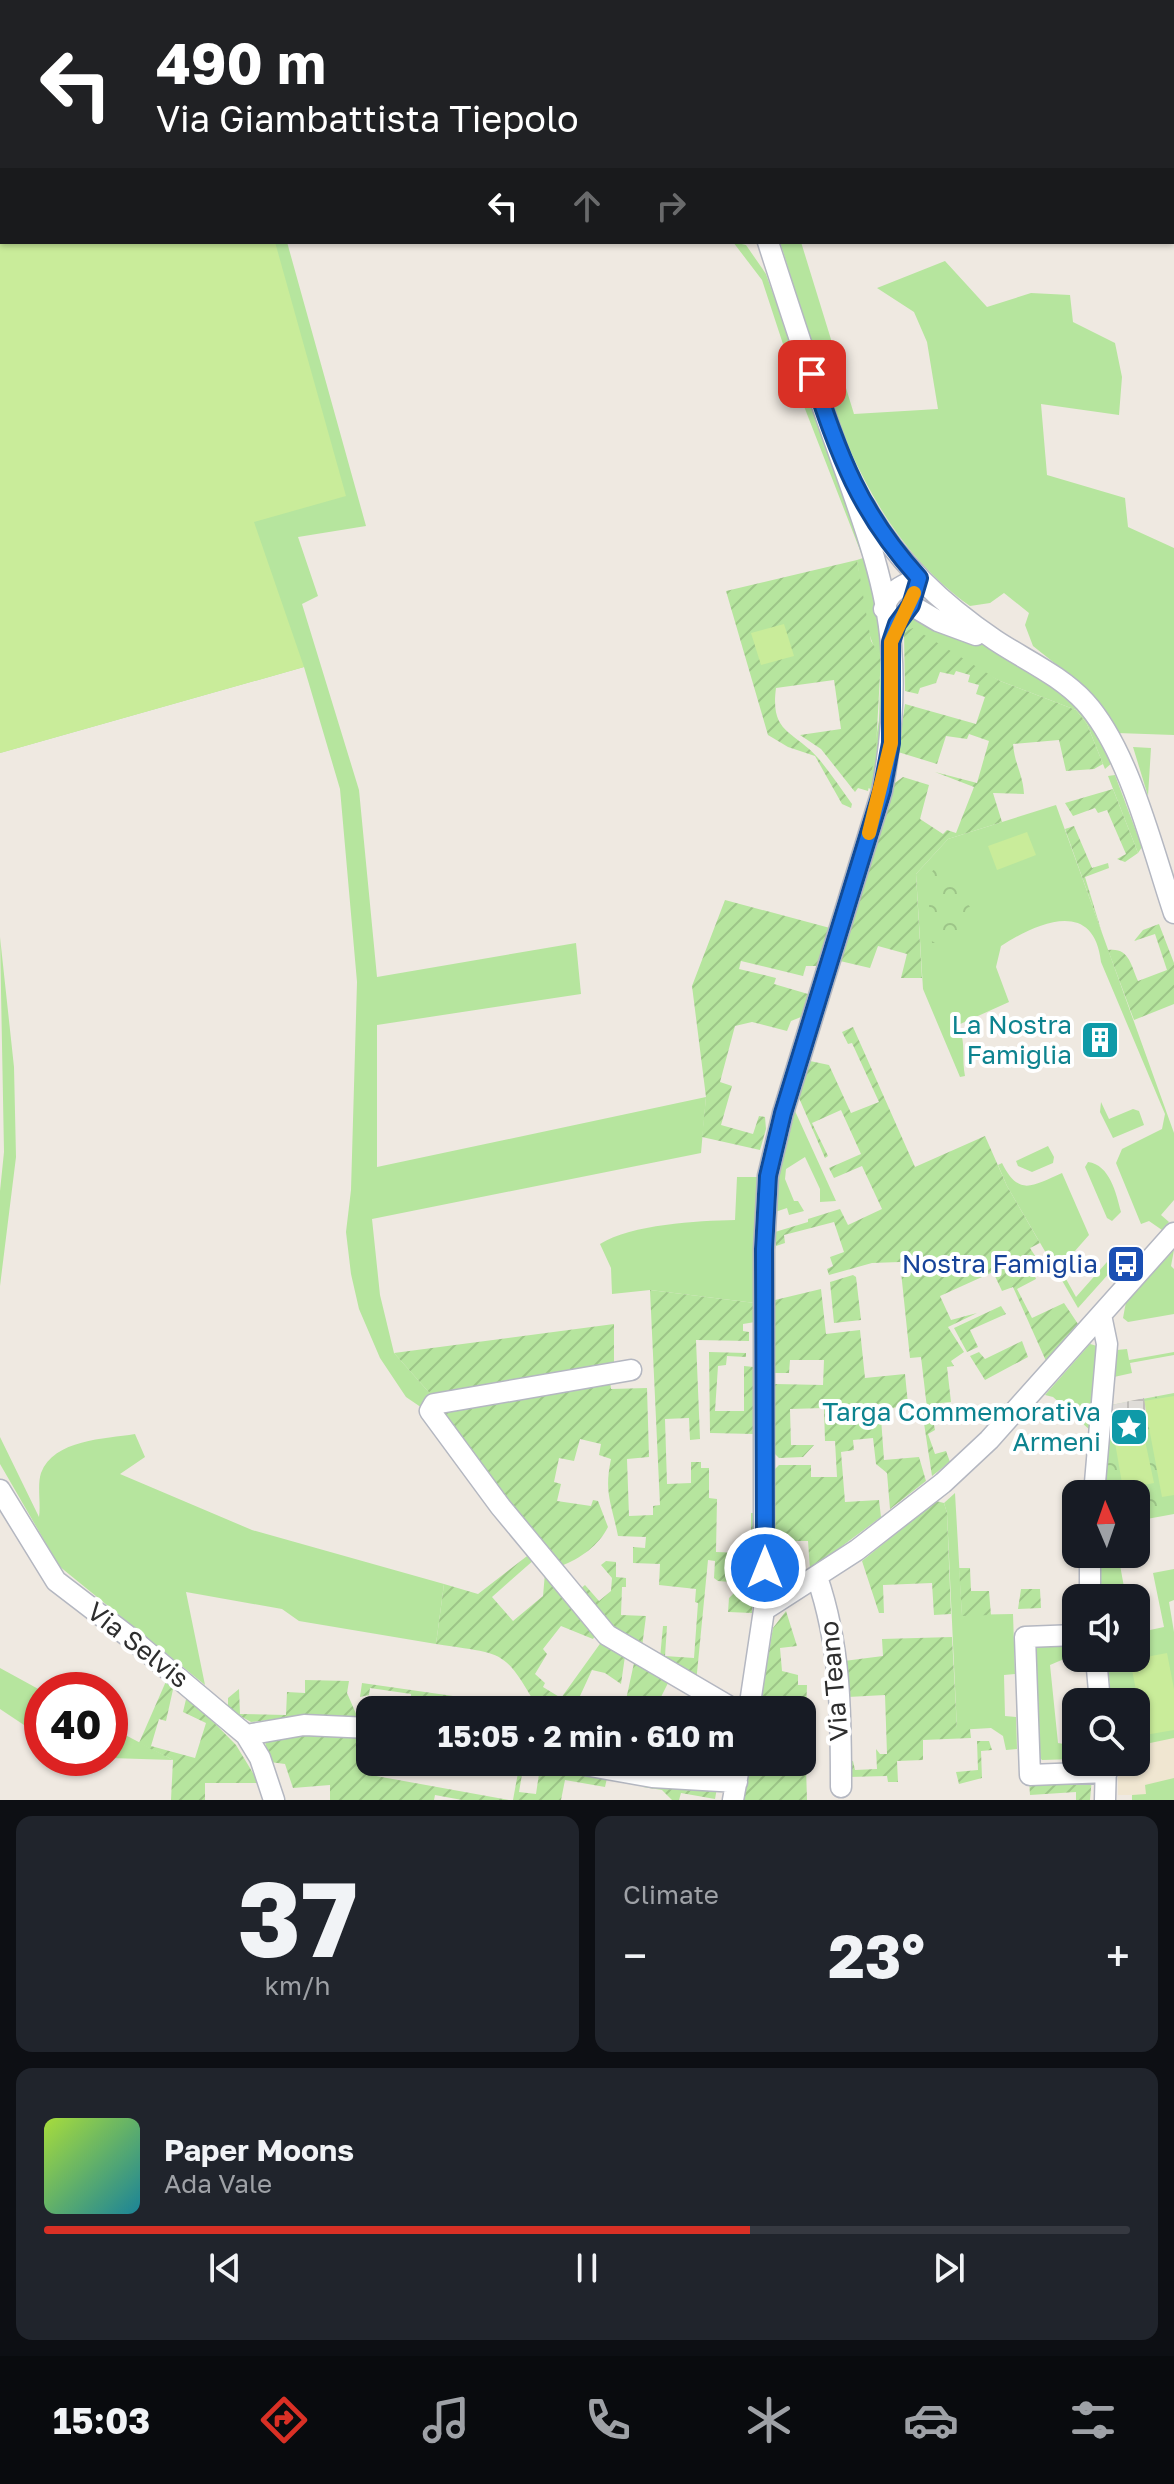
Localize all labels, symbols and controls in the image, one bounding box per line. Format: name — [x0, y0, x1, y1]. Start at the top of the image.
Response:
text: 490 m — [156, 29, 326, 96]
icon: left — [24, 32, 128, 136]
text: Via Giambattista Tiepolo — [156, 97, 579, 140]
icon: left — [481, 184, 525, 228]
icon: ahead — [565, 184, 609, 228]
icon: right — [649, 184, 693, 228]
pin — [778, 340, 846, 408]
icon: arrive — [790, 352, 834, 396]
place label: La Nostra Famiglia — [952, 1009, 1072, 1070]
building icon: La Nostra Famiglia — [1079, 1019, 1121, 1061]
bus stop icon: Nostra Famiglia — [1105, 1243, 1147, 1285]
place label: Nostra Famiglia — [902, 1248, 1098, 1279]
place label: Targa Commemorativa Armeni — [822, 1396, 1101, 1457]
place icon: Targa Commemorativa Armeni — [1108, 1406, 1150, 1448]
north arrow — [1062, 1480, 1150, 1568]
map controls — [1062, 1480, 1150, 1776]
position arrow — [723, 1526, 807, 1610]
button: sound — [1062, 1584, 1150, 1672]
street label: Via Selvis — [81, 1595, 195, 1694]
street label: Via Teano — [813, 1620, 854, 1743]
speed limit sign: 40 — [24, 1672, 128, 1776]
button: search — [1062, 1688, 1150, 1776]
text: 15:05 · 2 min · 610 m — [438, 1718, 734, 1754]
text: 37 — [237, 1855, 358, 1980]
text: Climate — [623, 1879, 719, 1910]
text: 23° — [828, 1919, 925, 1991]
text: − — [623, 1929, 647, 1982]
text: + — [1106, 1929, 1130, 1982]
text: km/h — [264, 1970, 331, 2001]
text: Paper Moons — [164, 2132, 354, 2168]
text: Ada Vale — [164, 2168, 272, 2199]
icon: previous — [203, 2246, 247, 2290]
icon: pause — [565, 2246, 609, 2290]
icon: next — [927, 2246, 971, 2290]
icon: directions — [256, 2392, 312, 2448]
icon: music — [418, 2392, 474, 2448]
icon: phone — [580, 2392, 636, 2448]
icon: climate — [741, 2392, 797, 2448]
icon: car — [903, 2392, 959, 2448]
icon: filters — [1065, 2392, 1121, 2448]
text: 15:03 — [53, 2399, 150, 2442]

